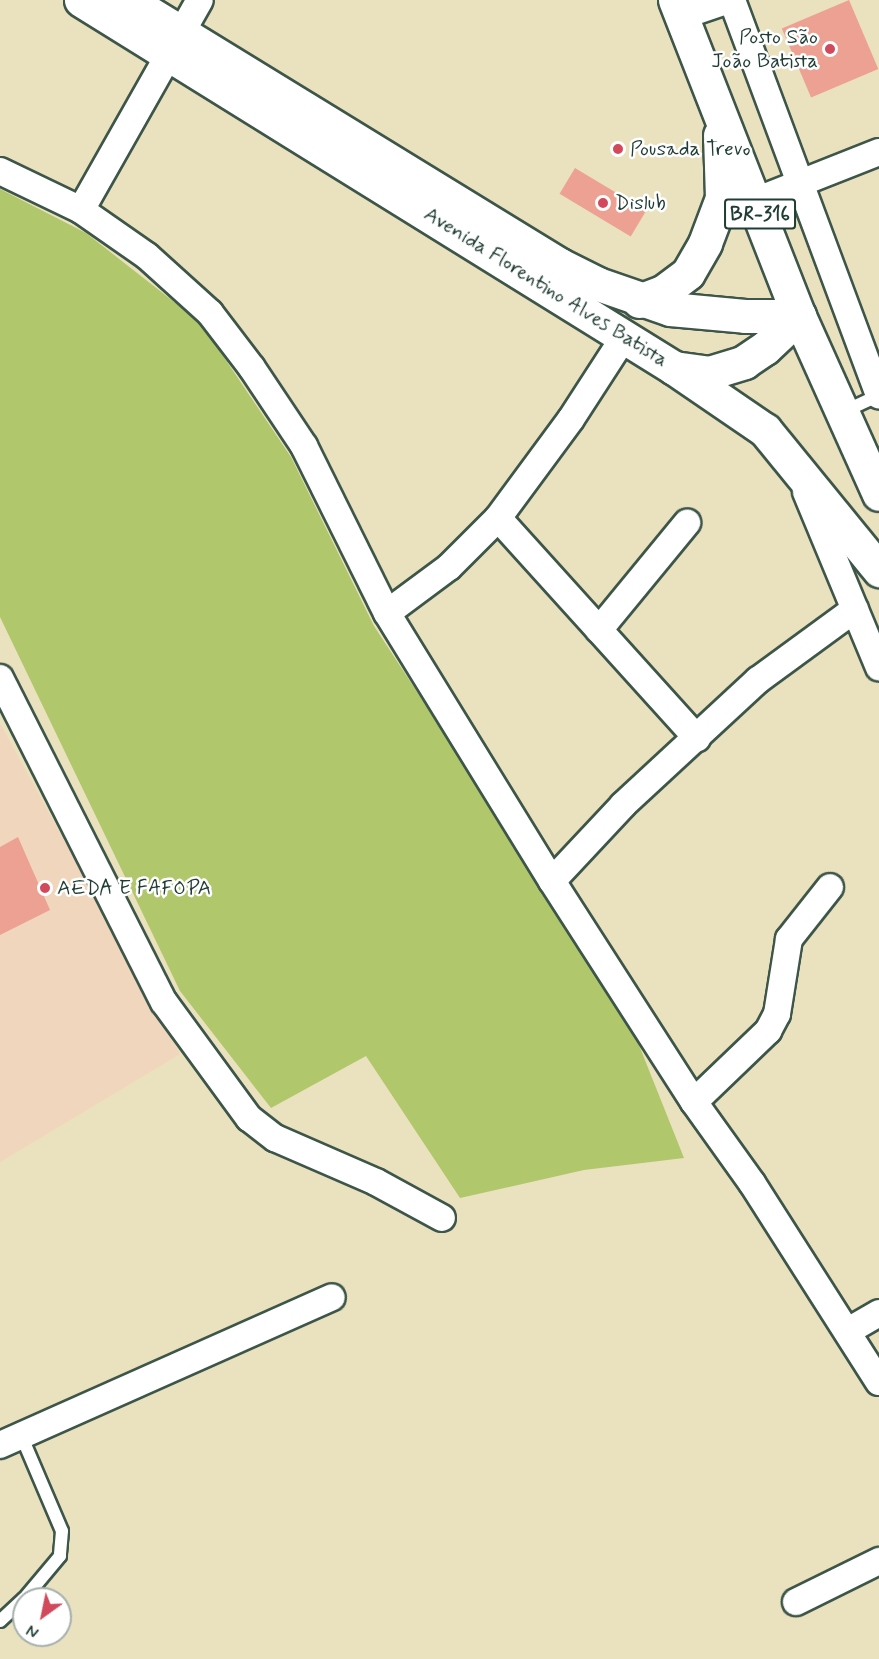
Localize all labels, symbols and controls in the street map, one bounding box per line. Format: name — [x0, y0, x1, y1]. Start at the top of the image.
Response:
place label: Posto São João Batista — [711, 24, 818, 74]
marker: Posto São João Batista — [823, 42, 837, 56]
place label: Pousada Trevo — [630, 136, 751, 162]
marker: Pousada Trevo — [611, 142, 625, 156]
place label: Dislub — [615, 190, 666, 216]
marker: Dislub — [596, 196, 610, 210]
road number: BR-316 — [724, 197, 796, 231]
street label: Avenida Florentino Alves Batista — [419, 201, 673, 373]
place label: AEDA E FAFOPA — [57, 875, 213, 901]
marker: AEDA E FAFOPA — [38, 881, 52, 895]
north arrow — [12, 1587, 72, 1647]
text: N — [23, 1619, 43, 1643]

